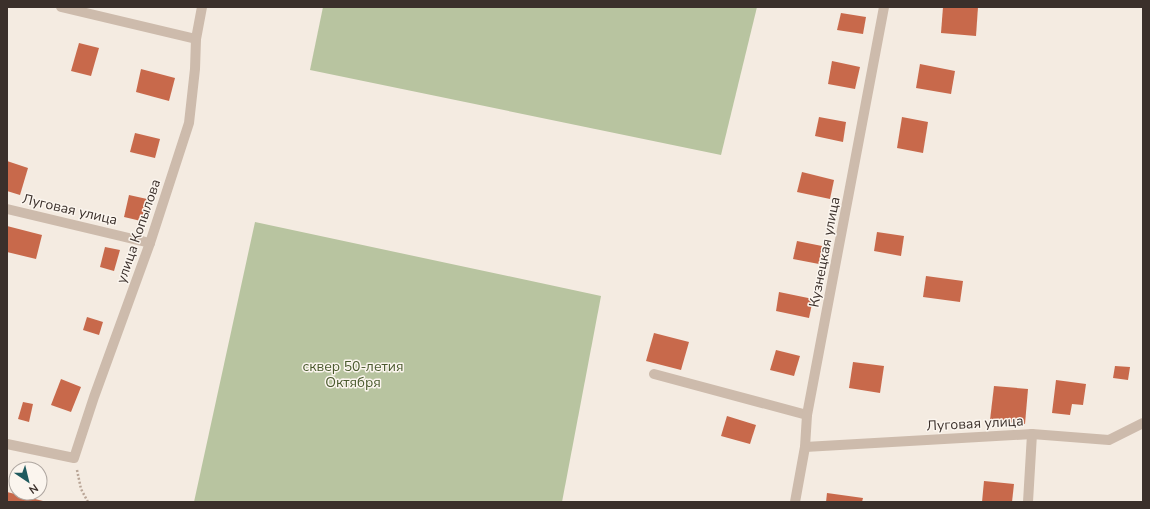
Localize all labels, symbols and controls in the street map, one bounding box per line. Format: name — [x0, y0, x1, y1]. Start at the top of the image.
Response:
street label: улица Копылова — [112, 177, 165, 286]
street label: Луговая улица — [20, 189, 119, 230]
street label: Кузнецкая улица — [804, 195, 845, 309]
park label: сквер 50-летия Октября — [303, 357, 403, 392]
street label: Луговая улица — [926, 411, 1024, 436]
north arrow — [8, 461, 48, 501]
text: N — [26, 480, 41, 497]

